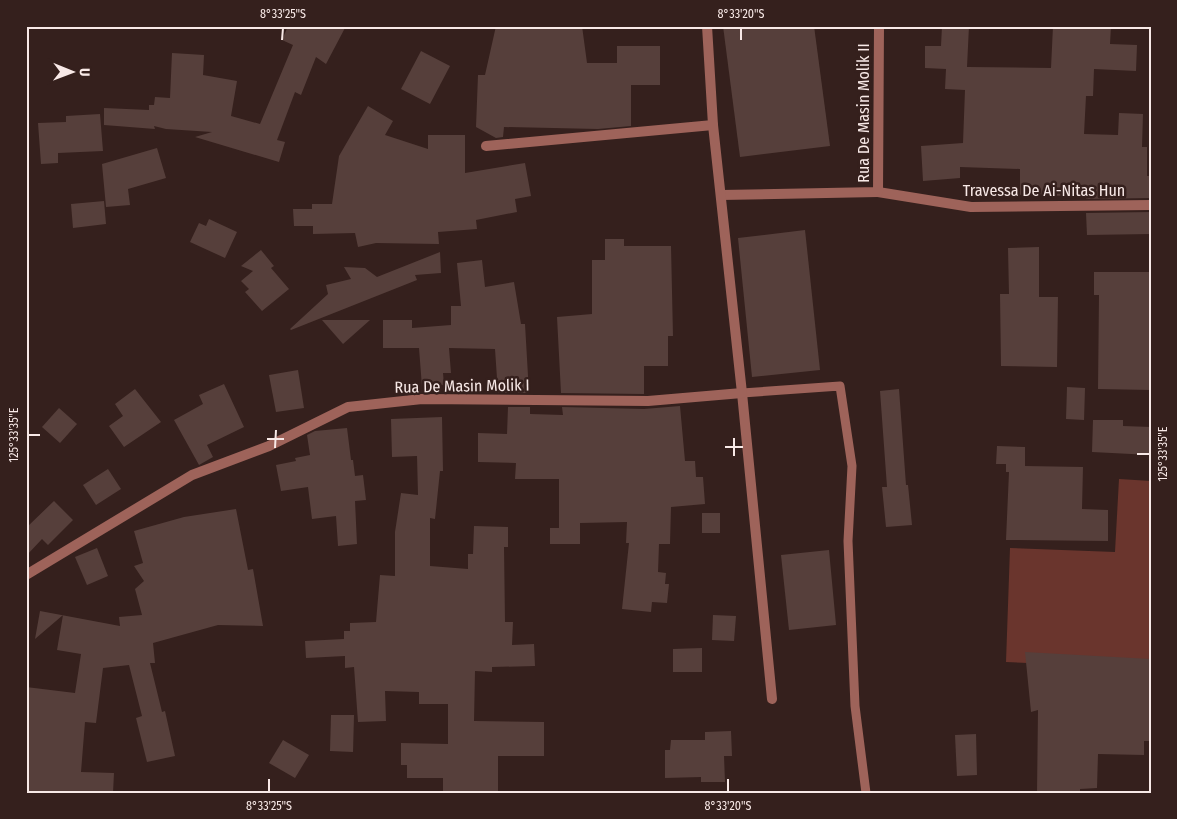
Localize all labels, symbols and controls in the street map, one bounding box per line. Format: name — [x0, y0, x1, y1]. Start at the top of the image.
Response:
text: 8°33'25"S — [260, 7, 306, 21]
text: 8°33'20"S — [718, 7, 764, 21]
street label: Rua De Masin Molik II — [854, 43, 873, 183]
north arrow — [48, 48, 98, 98]
text: U — [76, 68, 93, 76]
street label: Travessa De Ai-Nitas Hun — [963, 181, 1125, 200]
street label: Rua De Masin Molik I — [394, 375, 530, 397]
text: 125°33'35"E — [7, 407, 21, 462]
text: 125°33'35"E — [1156, 426, 1170, 481]
text: 8°33'25"S — [246, 799, 292, 813]
text: 8°33'20"S — [705, 799, 751, 813]

